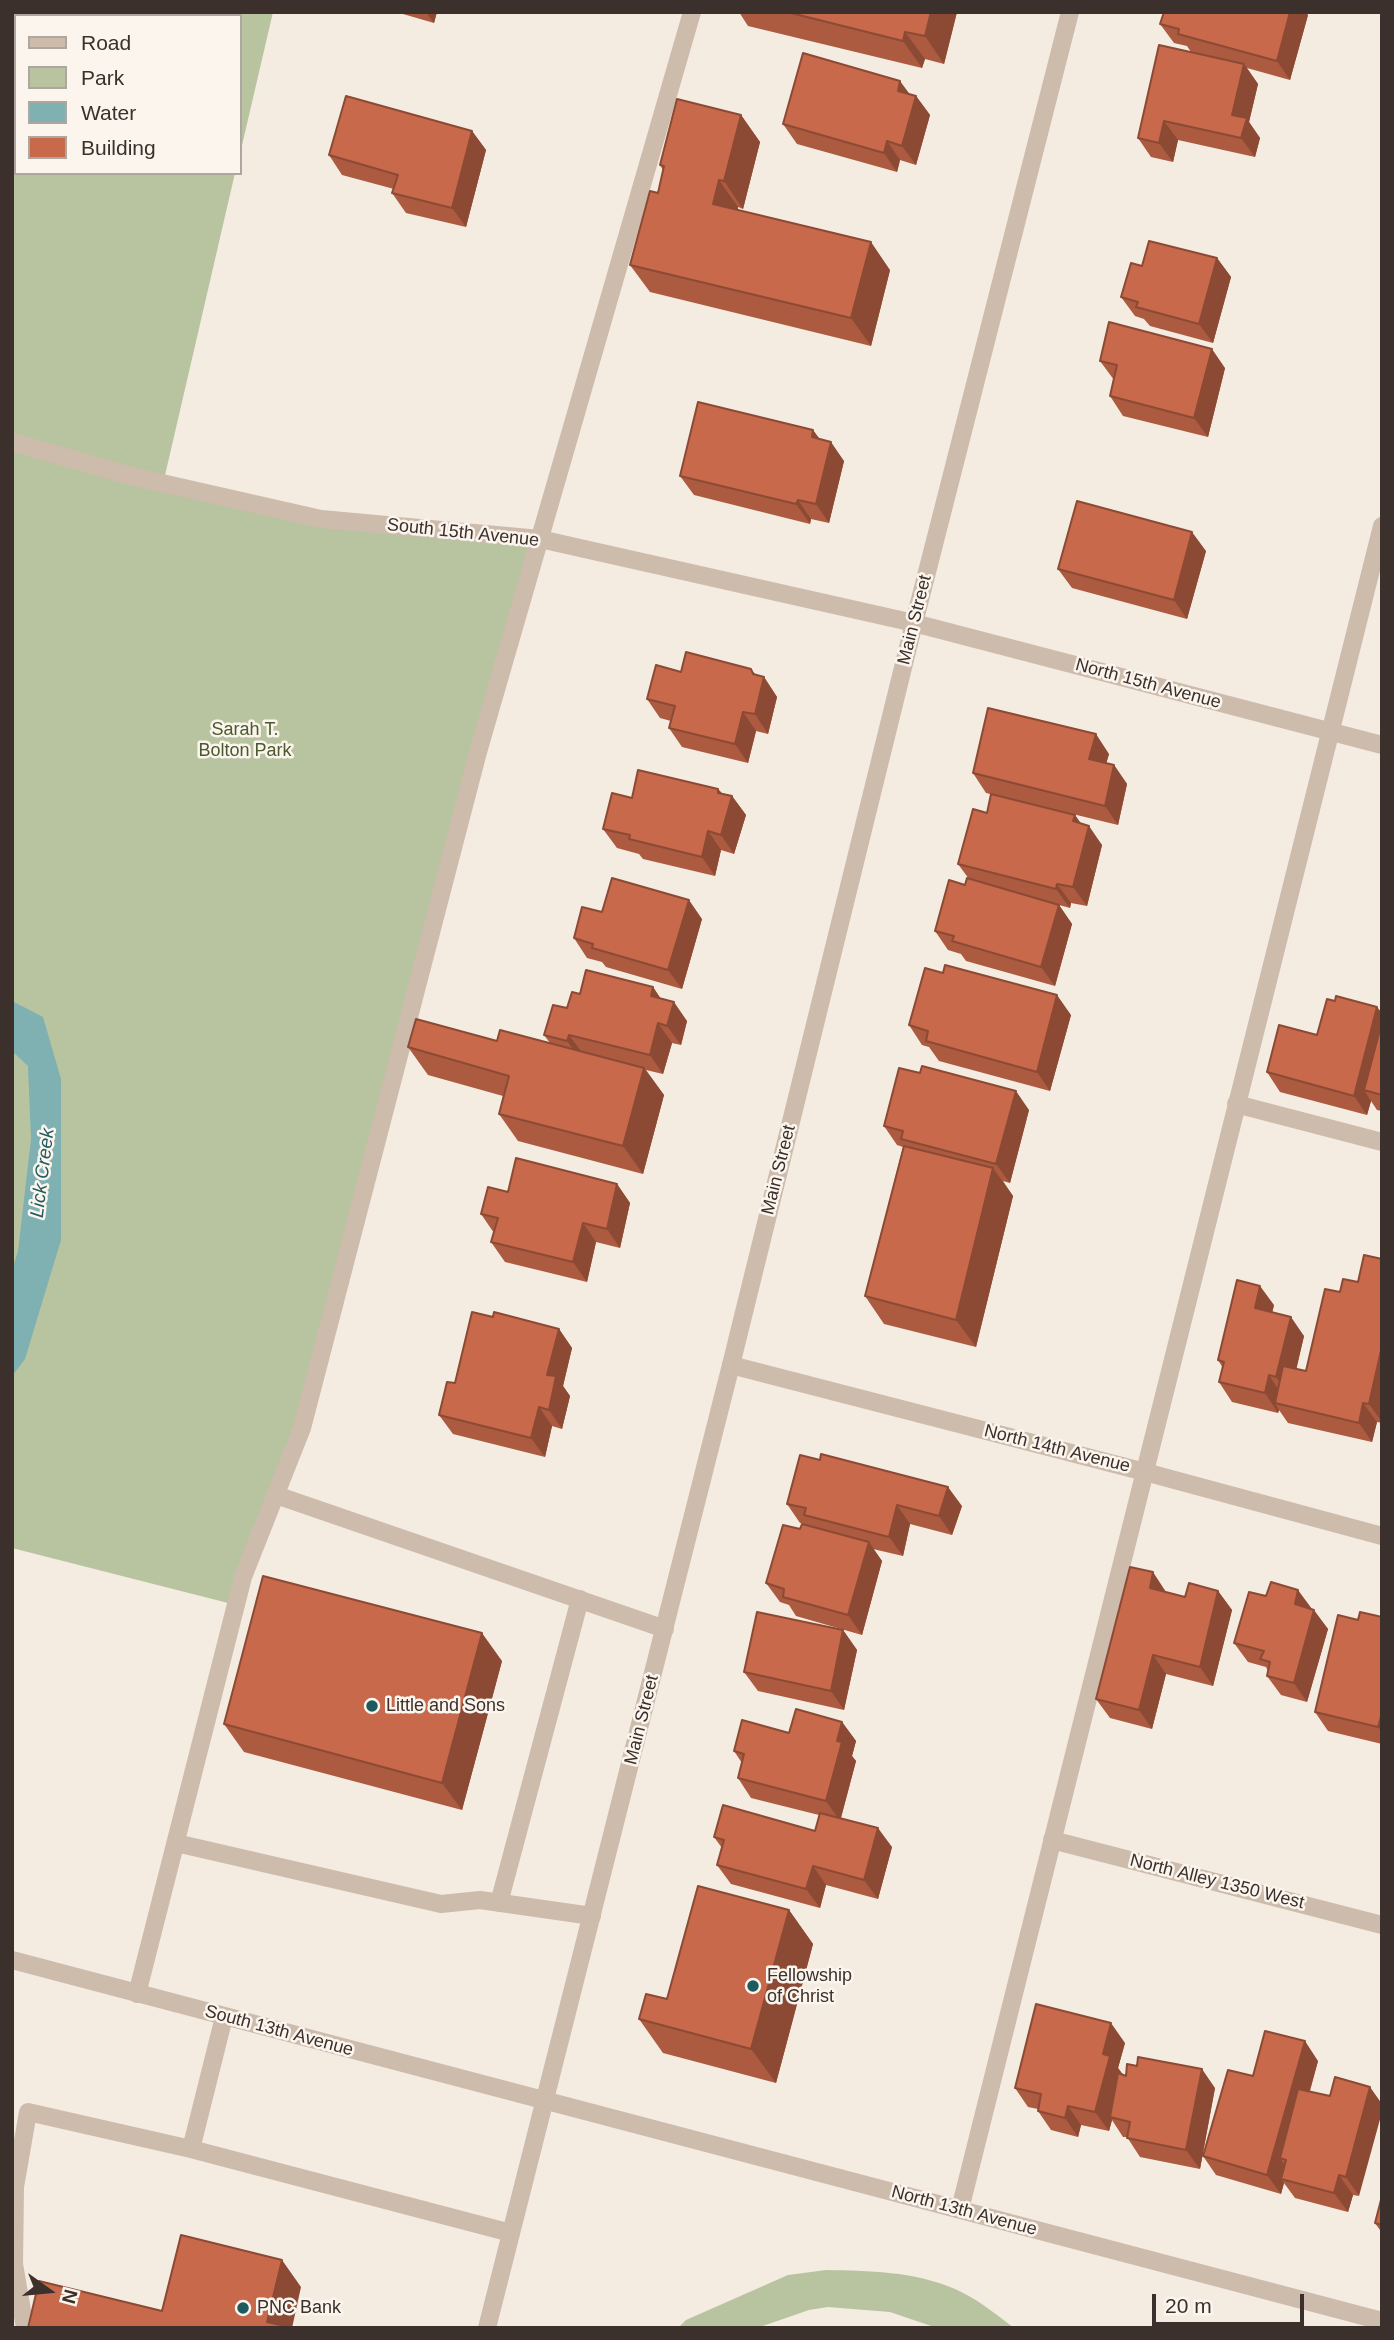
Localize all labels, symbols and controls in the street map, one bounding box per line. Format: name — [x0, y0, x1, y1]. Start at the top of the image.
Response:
legend — [14, 14, 242, 175]
text: Road — [81, 31, 131, 54]
text: Park — [81, 66, 124, 89]
text: Water — [81, 101, 136, 124]
text: Building — [81, 136, 156, 159]
street label: South 15th Avenue — [386, 514, 540, 552]
street label: Main Street — [893, 573, 937, 667]
street label: North 15th Avenue — [1073, 654, 1223, 714]
park label: Sarah T. Bolton Park — [198, 719, 292, 762]
street label: Main Street — [757, 1123, 801, 1217]
water label: Lick Creek — [26, 1127, 60, 1219]
street label: North 14th Avenue — [982, 1420, 1132, 1478]
street label: Main Street — [620, 1673, 664, 1767]
place label: Little and Sons — [386, 1695, 505, 1717]
marker: Little and Sons — [364, 1698, 380, 1714]
street label: North Alley 1350 West — [1128, 1850, 1306, 1914]
place label: Fellowship of Christ — [767, 1965, 852, 2008]
marker: Fellowship of Christ — [745, 1978, 761, 1994]
street label: South 13th Avenue — [202, 2001, 356, 2061]
street label: North 13th Avenue — [889, 2181, 1039, 2241]
north arrow — [14, 2256, 84, 2326]
scale bar — [1156, 2280, 1308, 2324]
text: N — [58, 2287, 82, 2306]
text: 20 m — [1165, 2294, 1212, 2317]
place label: PNC Bank — [257, 2297, 341, 2319]
marker: PNC Bank — [235, 2300, 251, 2316]

